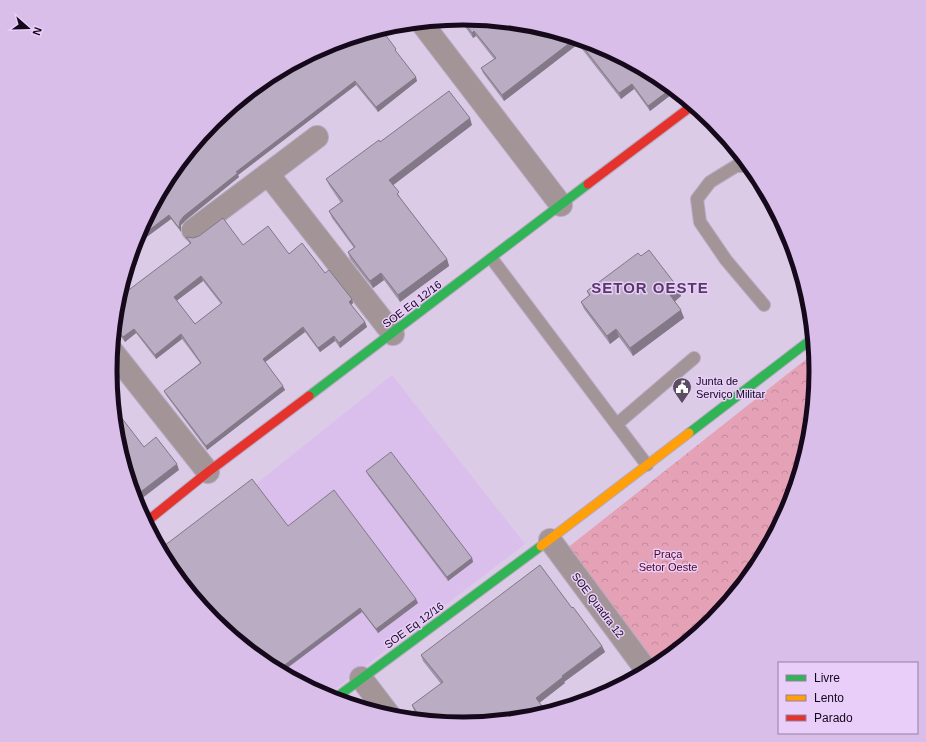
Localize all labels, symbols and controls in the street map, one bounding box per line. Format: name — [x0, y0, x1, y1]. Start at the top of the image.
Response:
north arrow — [8, 8, 48, 48]
text: N — [30, 26, 44, 37]
street label: SOE Eq 12/16 — [380, 278, 444, 330]
district label: SETOR OESTE — [591, 279, 709, 296]
place label: Junta de Serviço Militar — [696, 375, 765, 400]
public building icon: Junta de Serviço Militar — [671, 376, 693, 404]
park label: Praça Setor Oeste — [639, 548, 697, 573]
street label: SOE Quadra 12 — [570, 570, 626, 640]
street label: SOE Eq 12/16 — [382, 599, 446, 651]
legend — [778, 662, 918, 734]
text: Livre — [814, 671, 840, 685]
text: Lento — [814, 691, 844, 705]
text: Parado — [814, 711, 853, 725]

